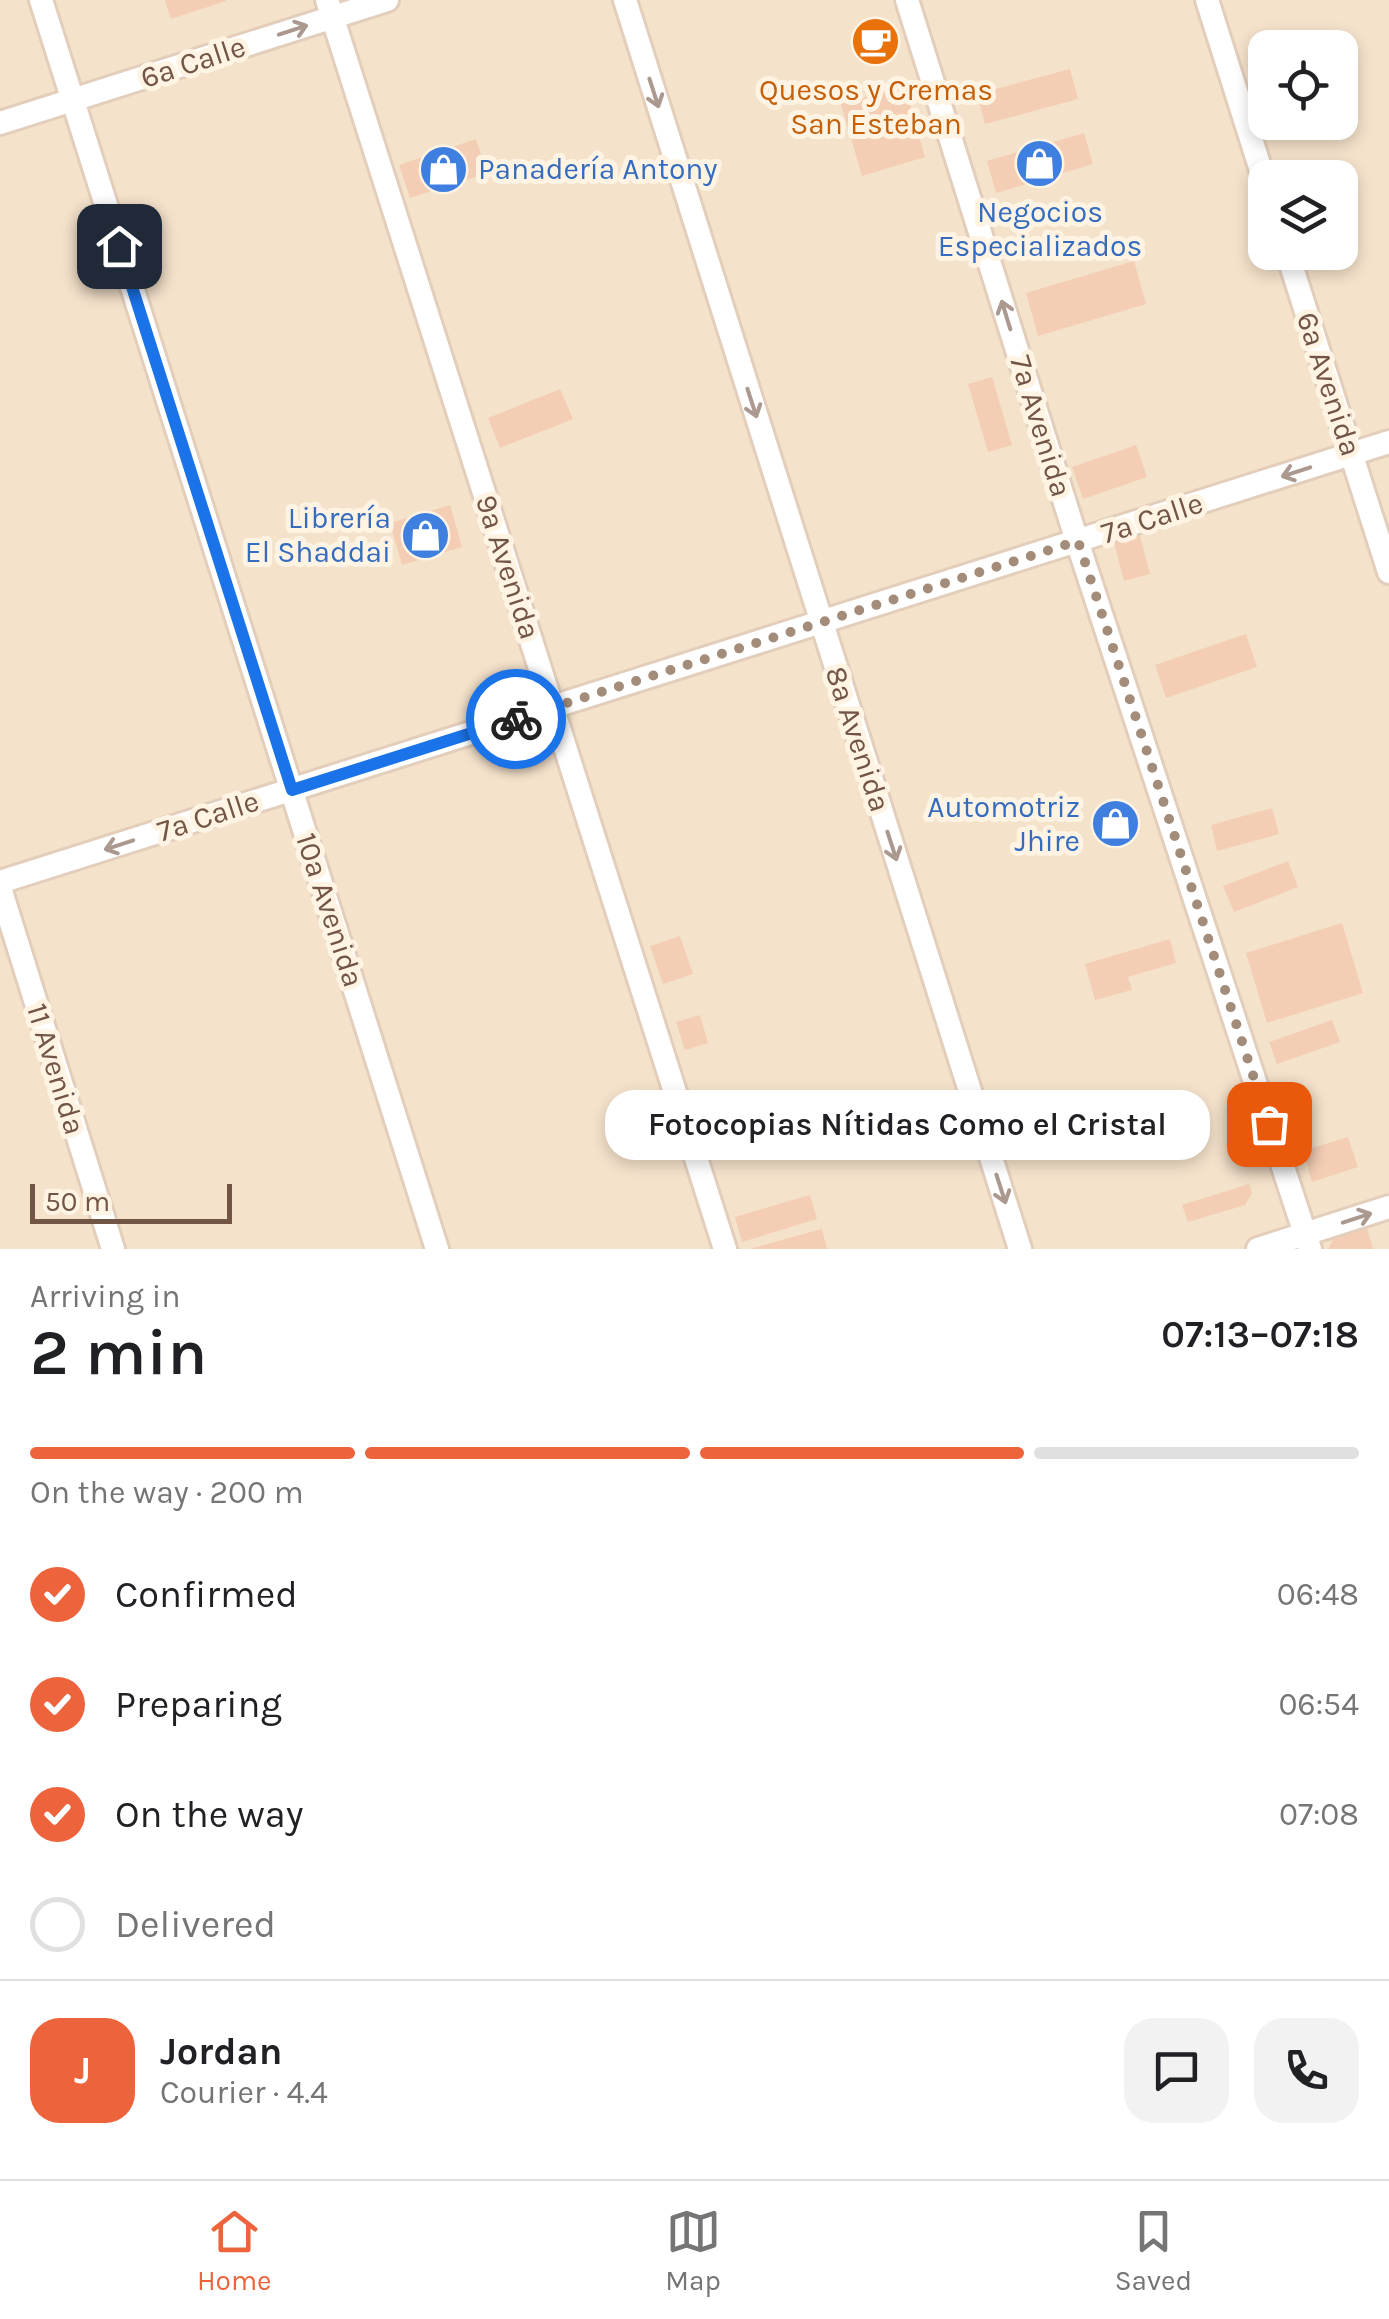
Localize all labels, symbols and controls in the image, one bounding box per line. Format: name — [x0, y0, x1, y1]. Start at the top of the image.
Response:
cafe icon: Quesos y Cremas San Esteban — [850, 15, 902, 67]
one-way arrow — [277, 20, 308, 38]
street label: 6a Calle — [136, 28, 250, 96]
map controls — [1248, 30, 1358, 270]
button: locate — [1248, 30, 1358, 140]
place label: Quesos y Cremas San Esteban — [759, 72, 993, 142]
one-way arrow — [646, 77, 664, 108]
shop icon: Negocios Especializados — [1014, 137, 1066, 189]
shop icon: Panadería Antony — [417, 143, 469, 195]
place label: Panadería Antony — [478, 151, 717, 187]
button: layers — [1248, 160, 1358, 270]
place label: Negocios Especializados — [938, 194, 1142, 264]
pin — [77, 204, 162, 289]
icon: home — [92, 219, 147, 274]
one-way arrow — [996, 299, 1014, 331]
street label: 6a Avenida — [1289, 307, 1369, 461]
street label: 7a Avenida — [1002, 351, 1080, 501]
one-way arrow — [744, 387, 762, 418]
one-way arrow — [1281, 464, 1312, 482]
street label: 7a Calle — [1097, 485, 1207, 551]
street label: 9a Avenida — [468, 490, 548, 644]
place label: Librería El Shaddai — [245, 500, 391, 570]
shop icon: Librería El Shaddai — [400, 509, 452, 561]
street label: 8a Avenida — [818, 662, 898, 816]
courier — [466, 669, 566, 769]
icon: bike — [489, 692, 544, 747]
street label: 7a Calle — [153, 783, 263, 849]
place label: Automotriz Jhire — [927, 789, 1080, 859]
shop icon: Automotriz Jhire — [1089, 798, 1141, 850]
street label: 10a Avenida — [288, 828, 372, 992]
one-way arrow — [884, 830, 902, 862]
one-way arrow — [103, 837, 135, 855]
street label: 11 Avenida — [19, 999, 93, 1139]
pin — [1227, 1082, 1312, 1167]
callout: Fotocopias Nítidas Como el Cristal — [604, 1089, 1209, 1159]
icon: bag — [1242, 1097, 1297, 1152]
text: Fotocopias Nítidas Como el Cristal — [648, 1106, 1167, 1143]
one-way arrow — [993, 1173, 1011, 1205]
scale bar — [30, 1179, 232, 1224]
text: 50 m — [45, 1185, 110, 1218]
one-way arrow — [1341, 1207, 1372, 1225]
text: Arriving in — [30, 1278, 181, 1315]
text: 07:13–07:18 — [1161, 1312, 1359, 1357]
text: 2 min — [30, 1314, 207, 1390]
text: On the way · 200 m — [30, 1474, 304, 1511]
icon: check — [30, 1567, 85, 1622]
text: Confirmed — [115, 1572, 298, 1617]
text: 06:48 — [1277, 1576, 1359, 1613]
icon: check — [30, 1677, 85, 1732]
text: Preparing — [115, 1682, 282, 1727]
text: 06:54 — [1278, 1686, 1359, 1723]
icon: check — [30, 1787, 85, 1842]
text: On the way — [115, 1792, 303, 1837]
text: 07:08 — [1279, 1796, 1359, 1833]
text: Delivered — [115, 1902, 276, 1947]
button: chat — [1124, 2018, 1229, 2123]
button: phone — [1254, 2018, 1359, 2123]
text: Jordan — [160, 2029, 283, 2074]
text: J — [74, 2048, 91, 2093]
text: Courier · 4.4 — [160, 2074, 328, 2111]
tab: Home — [197, 2204, 272, 2297]
tab: Map — [665, 2204, 721, 2297]
tab: Saved — [1115, 2204, 1192, 2297]

